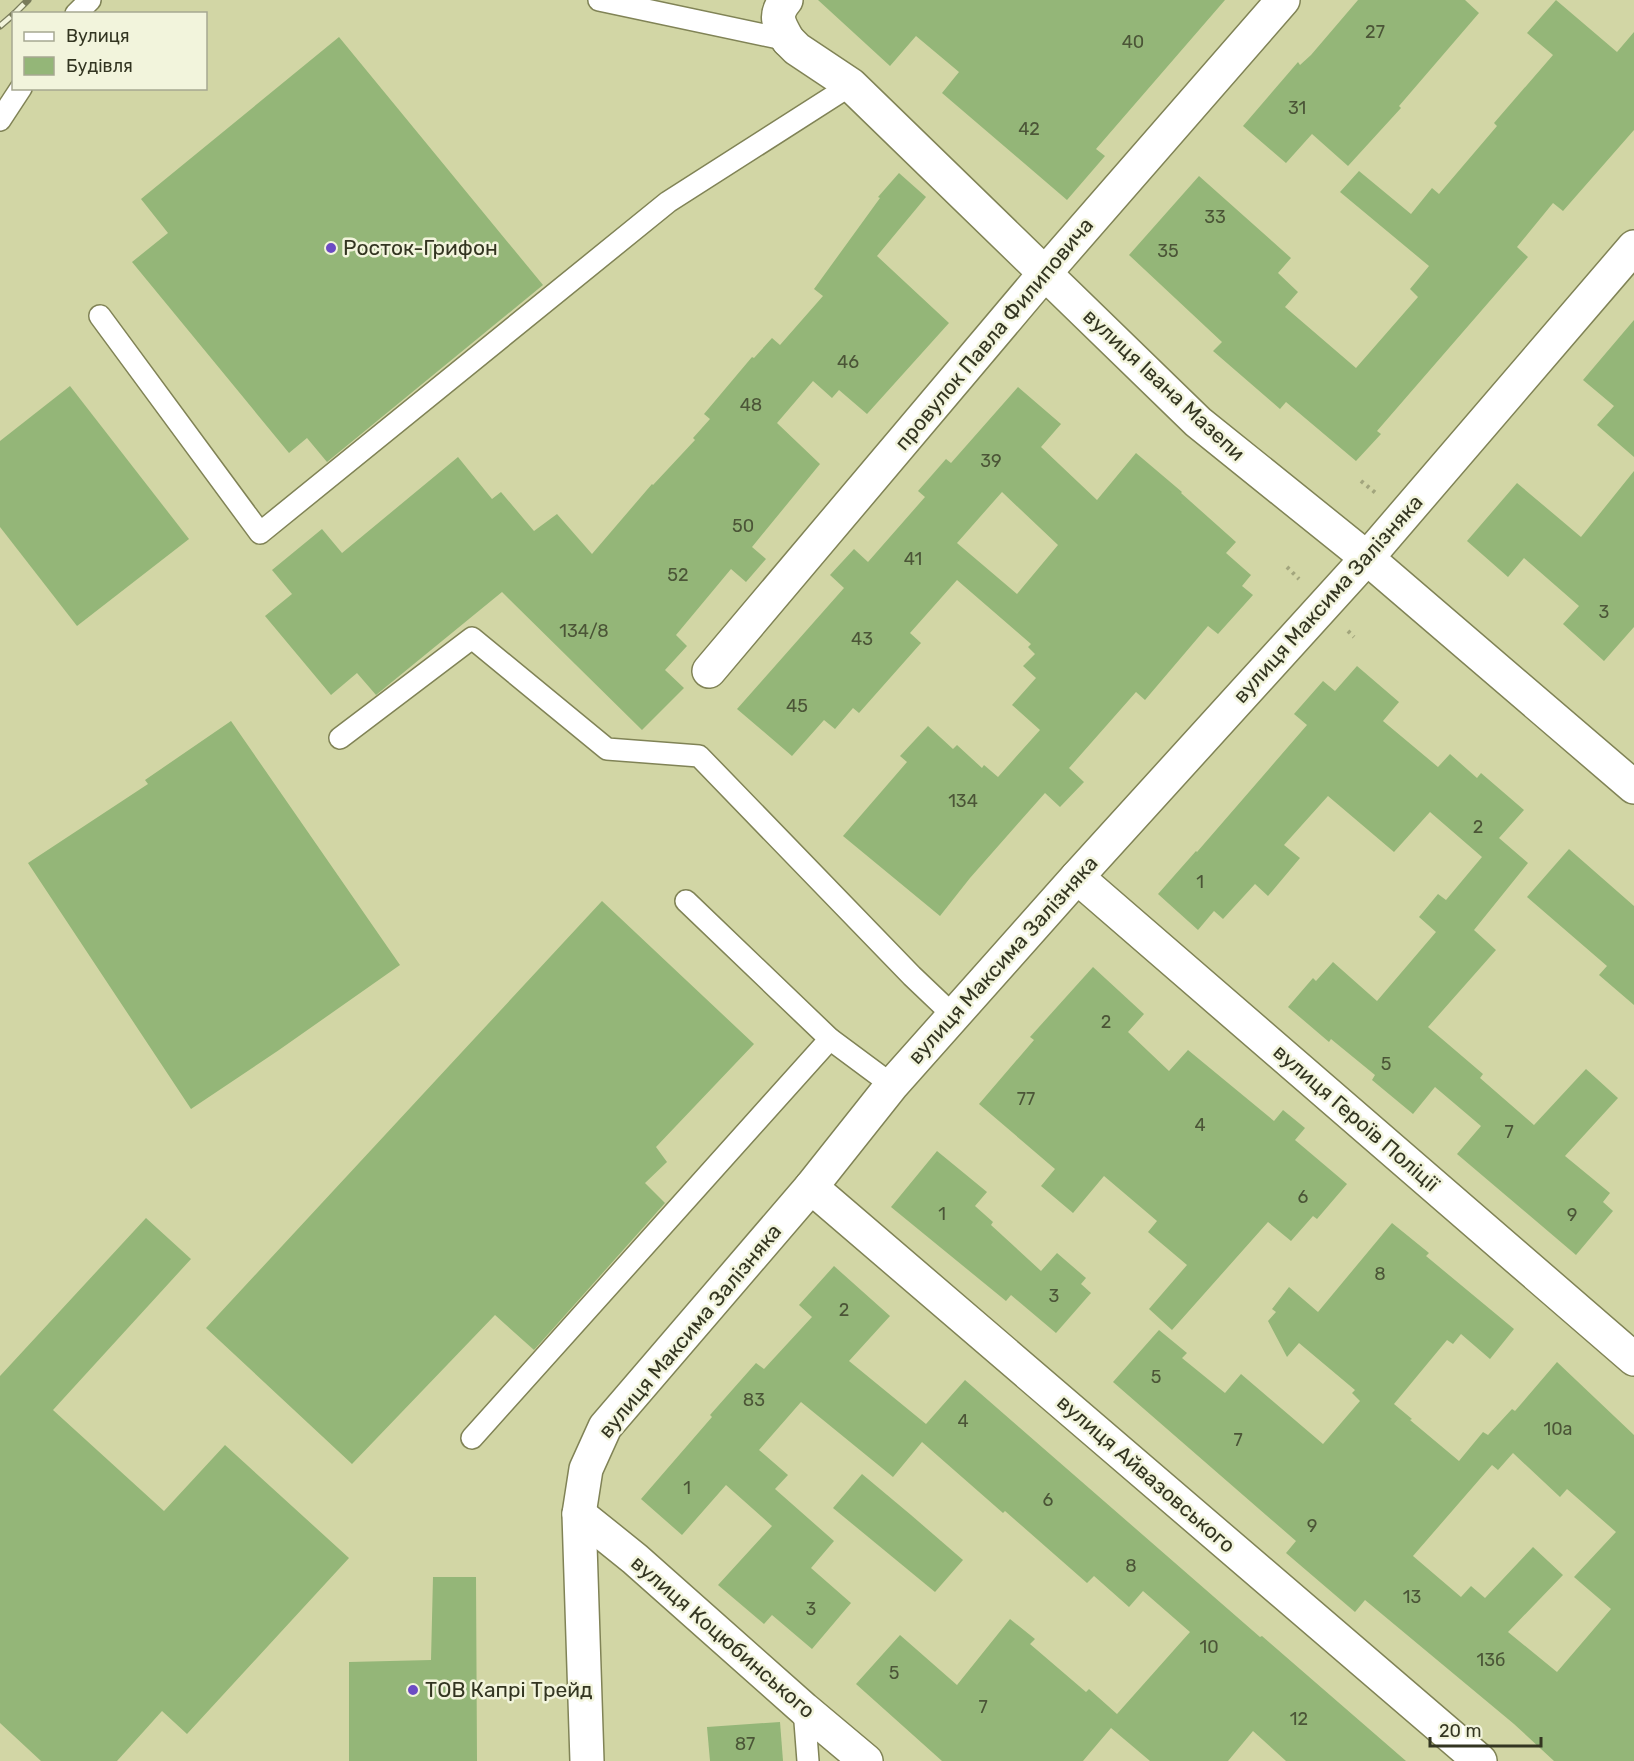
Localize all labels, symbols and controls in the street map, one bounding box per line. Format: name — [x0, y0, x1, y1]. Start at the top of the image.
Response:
legend — [12, 12, 207, 90]
house number: 27 — [1365, 21, 1385, 43]
text: Вулиця — [66, 25, 130, 47]
house number: 40 — [1122, 31, 1144, 53]
text: Будівля — [66, 55, 133, 77]
house number: 31 — [1288, 97, 1306, 119]
house number: 42 — [1018, 118, 1040, 140]
house number: 33 — [1204, 206, 1226, 228]
street label: провулок Павла Филиповича — [889, 212, 1098, 455]
place label: Росток-Грифон — [343, 235, 498, 260]
house number: 35 — [1157, 240, 1179, 262]
marker: Росток-Грифон — [324, 241, 338, 255]
street label: вулиця Івана Мазепи — [1078, 303, 1250, 466]
house number: 46 — [837, 351, 859, 373]
house number: 48 — [740, 394, 762, 416]
house number: 39 — [980, 450, 1002, 472]
street label: вулиця Максима Залізняка — [1228, 489, 1428, 708]
house number: 50 — [732, 515, 754, 537]
house number: 41 — [904, 548, 922, 570]
house number: 52 — [667, 564, 689, 586]
house number: 3 — [1599, 601, 1609, 623]
house number: 134/8 — [559, 620, 609, 642]
house number: 43 — [851, 628, 873, 650]
house number: 45 — [786, 695, 808, 717]
house number: 134 — [948, 790, 978, 812]
house number: 2 — [1473, 816, 1483, 838]
street label: вулиця Максима Залізняка — [903, 850, 1103, 1069]
house number: 1 — [1196, 871, 1204, 893]
house number: 2 — [1101, 1011, 1111, 1033]
street label: вулиця Героїв Поліції — [1268, 1039, 1445, 1197]
house number: 5 — [1381, 1053, 1391, 1075]
house number: 77 — [1017, 1088, 1035, 1110]
house number: 4 — [1194, 1114, 1206, 1136]
house number: 7 — [1504, 1121, 1514, 1143]
house number: 6 — [1298, 1186, 1309, 1208]
house number: 1 — [938, 1203, 946, 1225]
house number: 9 — [1567, 1204, 1577, 1226]
street label: вулиця Максима Залізняка — [593, 1219, 786, 1443]
house number: 8 — [1374, 1263, 1386, 1285]
house number: 3 — [1049, 1285, 1059, 1307]
house number: 2 — [839, 1299, 849, 1321]
house number: 5 — [1151, 1366, 1161, 1388]
house number: 83 — [743, 1389, 765, 1411]
street label: вулиця Айвазовського — [1052, 1389, 1240, 1558]
house number: 4 — [957, 1410, 969, 1432]
house number: 10а — [1543, 1418, 1573, 1440]
house number: 7 — [1233, 1429, 1243, 1451]
house number: 1 — [683, 1477, 691, 1499]
house number: 6 — [1043, 1489, 1054, 1511]
house number: 9 — [1307, 1515, 1317, 1537]
street label: вулиця Коцюбинського — [626, 1550, 820, 1723]
house number: 8 — [1125, 1555, 1137, 1577]
house number: 13 — [1403, 1586, 1421, 1608]
house number: 3 — [806, 1598, 816, 1620]
house number: 10 — [1199, 1636, 1219, 1658]
house number: 13б — [1477, 1649, 1505, 1671]
house number: 5 — [889, 1662, 899, 1684]
place label: ТОВ Капрі Трейд — [425, 1677, 593, 1702]
marker: ТОВ Капрі Трейд — [406, 1683, 420, 1697]
house number: 7 — [978, 1696, 988, 1718]
house number: 12 — [1290, 1708, 1308, 1730]
scale bar — [1430, 1710, 1541, 1748]
text: 20 m — [1439, 1720, 1481, 1742]
house number: 87 — [735, 1733, 755, 1755]

